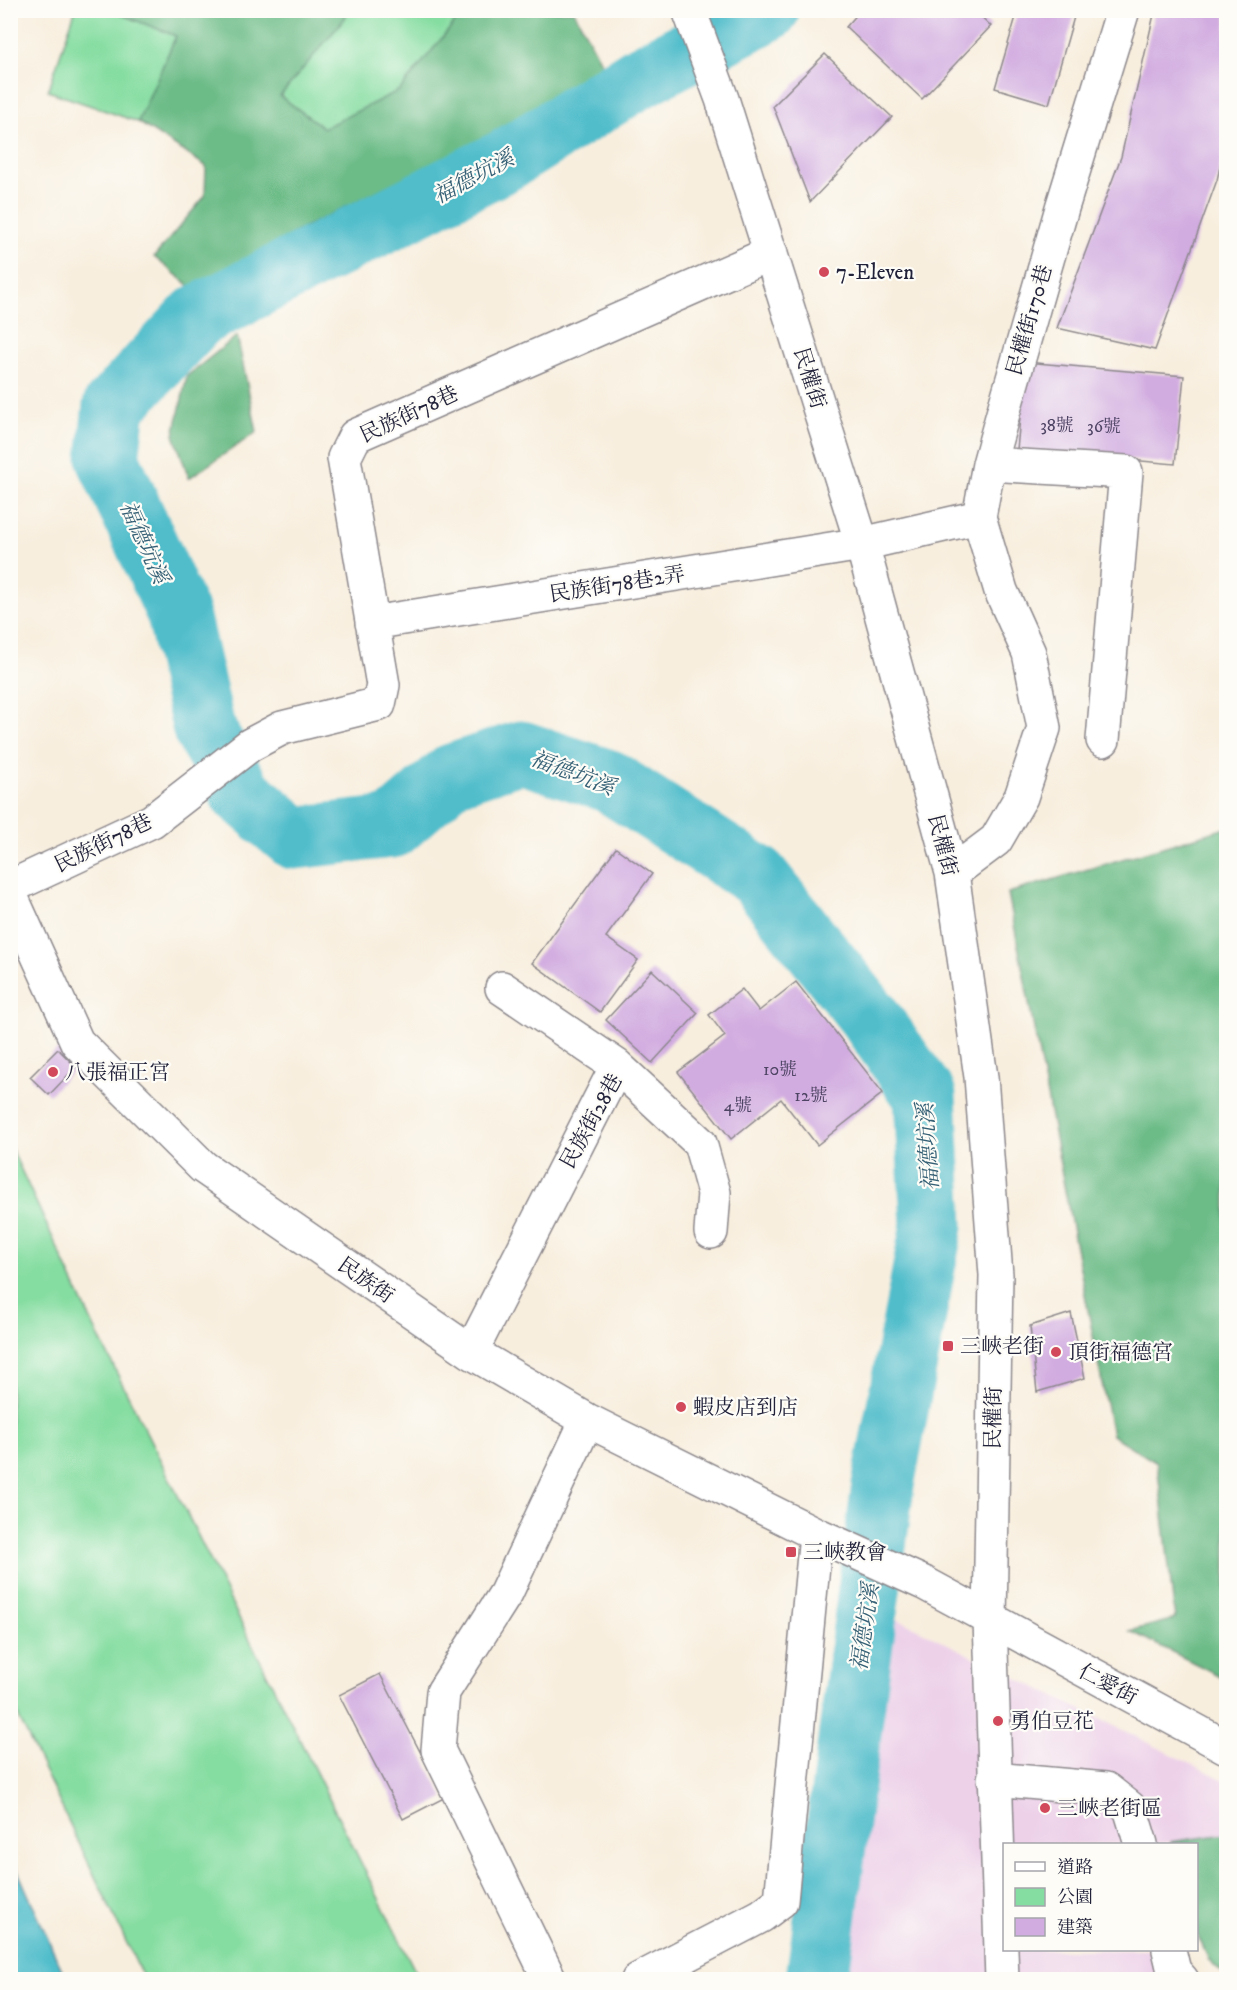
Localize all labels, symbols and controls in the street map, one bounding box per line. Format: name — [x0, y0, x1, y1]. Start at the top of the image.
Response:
water label: 福德坑溪 — [429, 144, 521, 210]
place label: 7-Eleven — [836, 260, 914, 286]
street label: 民權街170巷 — [1002, 262, 1058, 379]
marker: 7-Eleven — [817, 265, 831, 279]
street label: 民權街 — [787, 344, 831, 412]
street label: 民族街78巷 — [356, 381, 463, 449]
house number: 38號 — [1040, 415, 1074, 437]
house number: 36號 — [1087, 416, 1121, 438]
water label: 福德坑溪 — [113, 497, 175, 590]
street label: 民族街78巷2弄 — [548, 561, 687, 609]
water label: 福德坑溪 — [527, 745, 620, 802]
street label: 民族街78巷 — [50, 809, 157, 879]
street label: 民權街 — [922, 812, 962, 879]
house number: 10號 — [763, 1059, 797, 1081]
place label: 八張福正宮 — [65, 1060, 170, 1086]
marker: 八張福正宮 — [46, 1065, 60, 1079]
street label: 民族街28巷 — [555, 1069, 629, 1174]
house number: 12號 — [794, 1085, 828, 1107]
house number: 4號 — [724, 1095, 752, 1117]
water label: 福德坑溪 — [912, 1100, 945, 1192]
street label: 民族街 — [332, 1252, 399, 1310]
place label: 三峽老街 — [960, 1334, 1044, 1360]
marker: 三峽老街 — [941, 1339, 955, 1353]
place label: 頂街福德宮 — [1068, 1340, 1173, 1366]
marker: 頂街福德宮 — [1049, 1345, 1063, 1359]
street label: 民權街 — [980, 1386, 1008, 1450]
place label: 蝦皮店到店 — [693, 1395, 798, 1421]
marker: 蝦皮店到店 — [674, 1400, 688, 1414]
place label: 三峽教會 — [803, 1540, 887, 1566]
marker: 三峽教會 — [784, 1545, 798, 1559]
water label: 福德坑溪 — [846, 1580, 885, 1673]
street label: 仁愛街 — [1074, 1659, 1141, 1711]
place label: 勇伯豆花 — [1010, 1709, 1094, 1735]
marker: 勇伯豆花 — [991, 1714, 1005, 1728]
place label: 三峽老街區 — [1057, 1796, 1162, 1822]
marker: 三峽老街區 — [1038, 1801, 1052, 1815]
legend — [1003, 1843, 1198, 1951]
text: 道路 — [1057, 1857, 1093, 1879]
text: 公園 — [1057, 1887, 1093, 1909]
text: 建築 — [1057, 1917, 1093, 1939]

